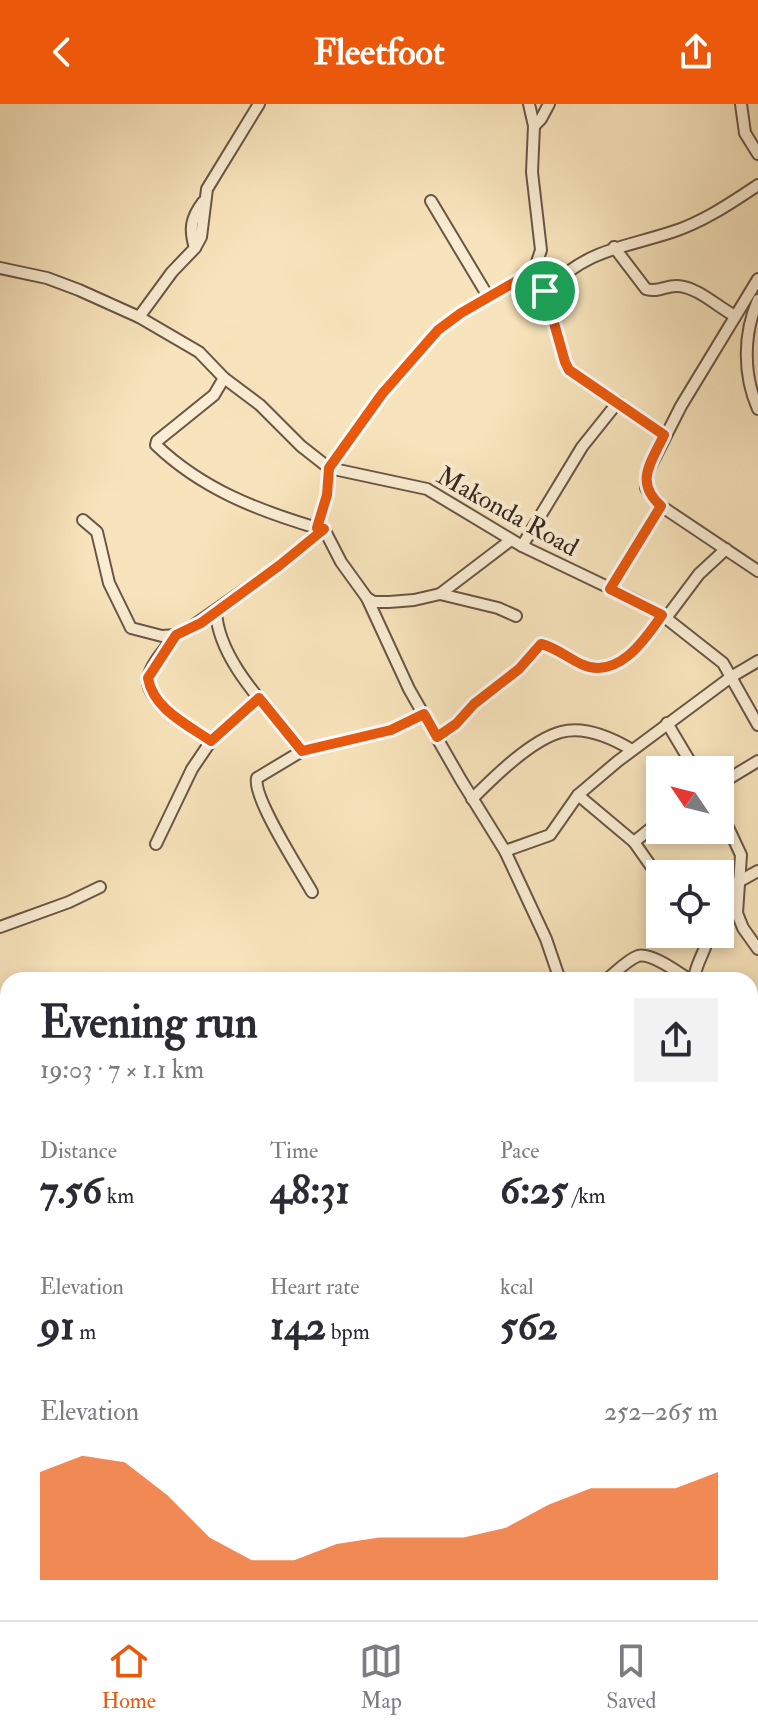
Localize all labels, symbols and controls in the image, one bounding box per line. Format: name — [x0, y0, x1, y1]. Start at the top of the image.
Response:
icon: back — [40, 30, 84, 74]
text: Fleetfoot — [313, 30, 445, 75]
icon: share — [674, 30, 718, 74]
pin — [511, 257, 579, 325]
icon: arrive — [523, 269, 567, 313]
street label: Makonda Road — [431, 460, 584, 564]
north arrow — [646, 756, 734, 844]
map controls — [646, 756, 734, 948]
button: locate — [646, 860, 734, 948]
text: Evening run — [40, 996, 258, 1051]
button: share — [634, 998, 718, 1082]
text: 19:03 · 7 × 1.1 km — [40, 1054, 204, 1086]
text: Distance — [40, 1137, 117, 1165]
text: Time — [270, 1137, 318, 1165]
text: Pace — [500, 1137, 539, 1165]
text: 7.56 — [40, 1165, 102, 1216]
text: 48:31 — [270, 1165, 350, 1216]
text: 6:25 — [500, 1165, 568, 1216]
text: km — [102, 1182, 134, 1210]
text: /km — [568, 1182, 606, 1210]
text: Elevation — [40, 1273, 124, 1301]
text: Heart rate — [270, 1273, 360, 1301]
text: kcal — [500, 1273, 534, 1301]
text: 91 — [40, 1301, 75, 1352]
text: 142 — [270, 1301, 326, 1352]
text: 562 — [500, 1301, 558, 1352]
text: m — [75, 1318, 96, 1346]
text: bpm — [326, 1318, 370, 1346]
text: Elevation — [40, 1396, 139, 1428]
text: 252–265 m — [604, 1396, 718, 1428]
tab: Home — [102, 1639, 156, 1715]
tab: Map — [359, 1639, 403, 1715]
tab: Saved — [606, 1639, 656, 1715]

